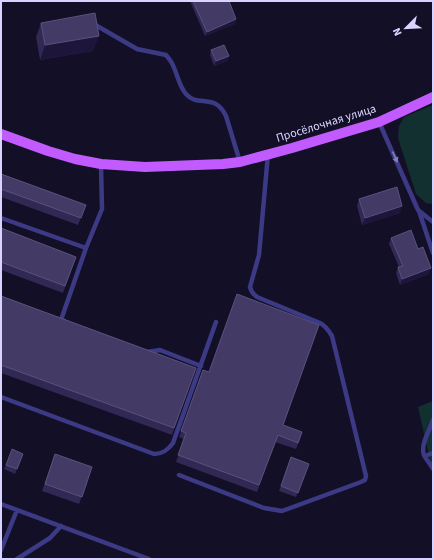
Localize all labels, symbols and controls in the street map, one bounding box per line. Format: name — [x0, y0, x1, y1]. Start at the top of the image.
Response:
north arrow — [386, 8, 426, 48]
text: N — [389, 25, 406, 38]
street label: Просёлочная улица — [274, 100, 378, 147]
one-way arrow — [392, 152, 398, 163]

